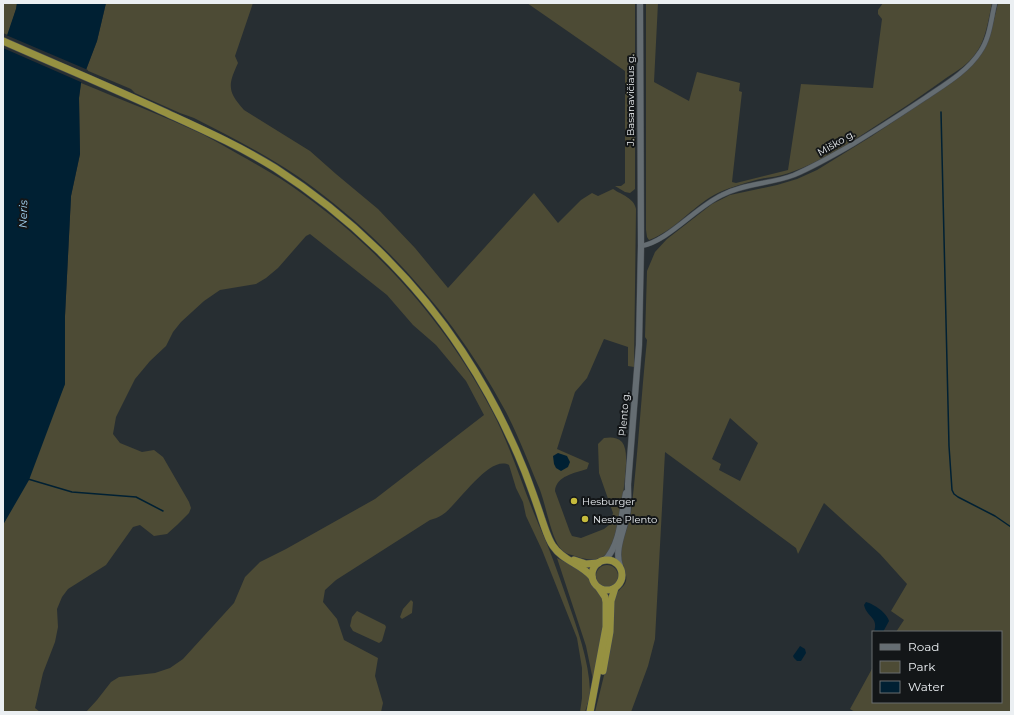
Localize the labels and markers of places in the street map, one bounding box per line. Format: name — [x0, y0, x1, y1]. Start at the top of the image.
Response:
place label: Hesburger — [582, 495, 635, 508]
marker: Hesburger — [569, 496, 579, 506]
place label: Neste Plento — [593, 513, 657, 526]
marker: Neste Plento — [580, 514, 590, 524]

